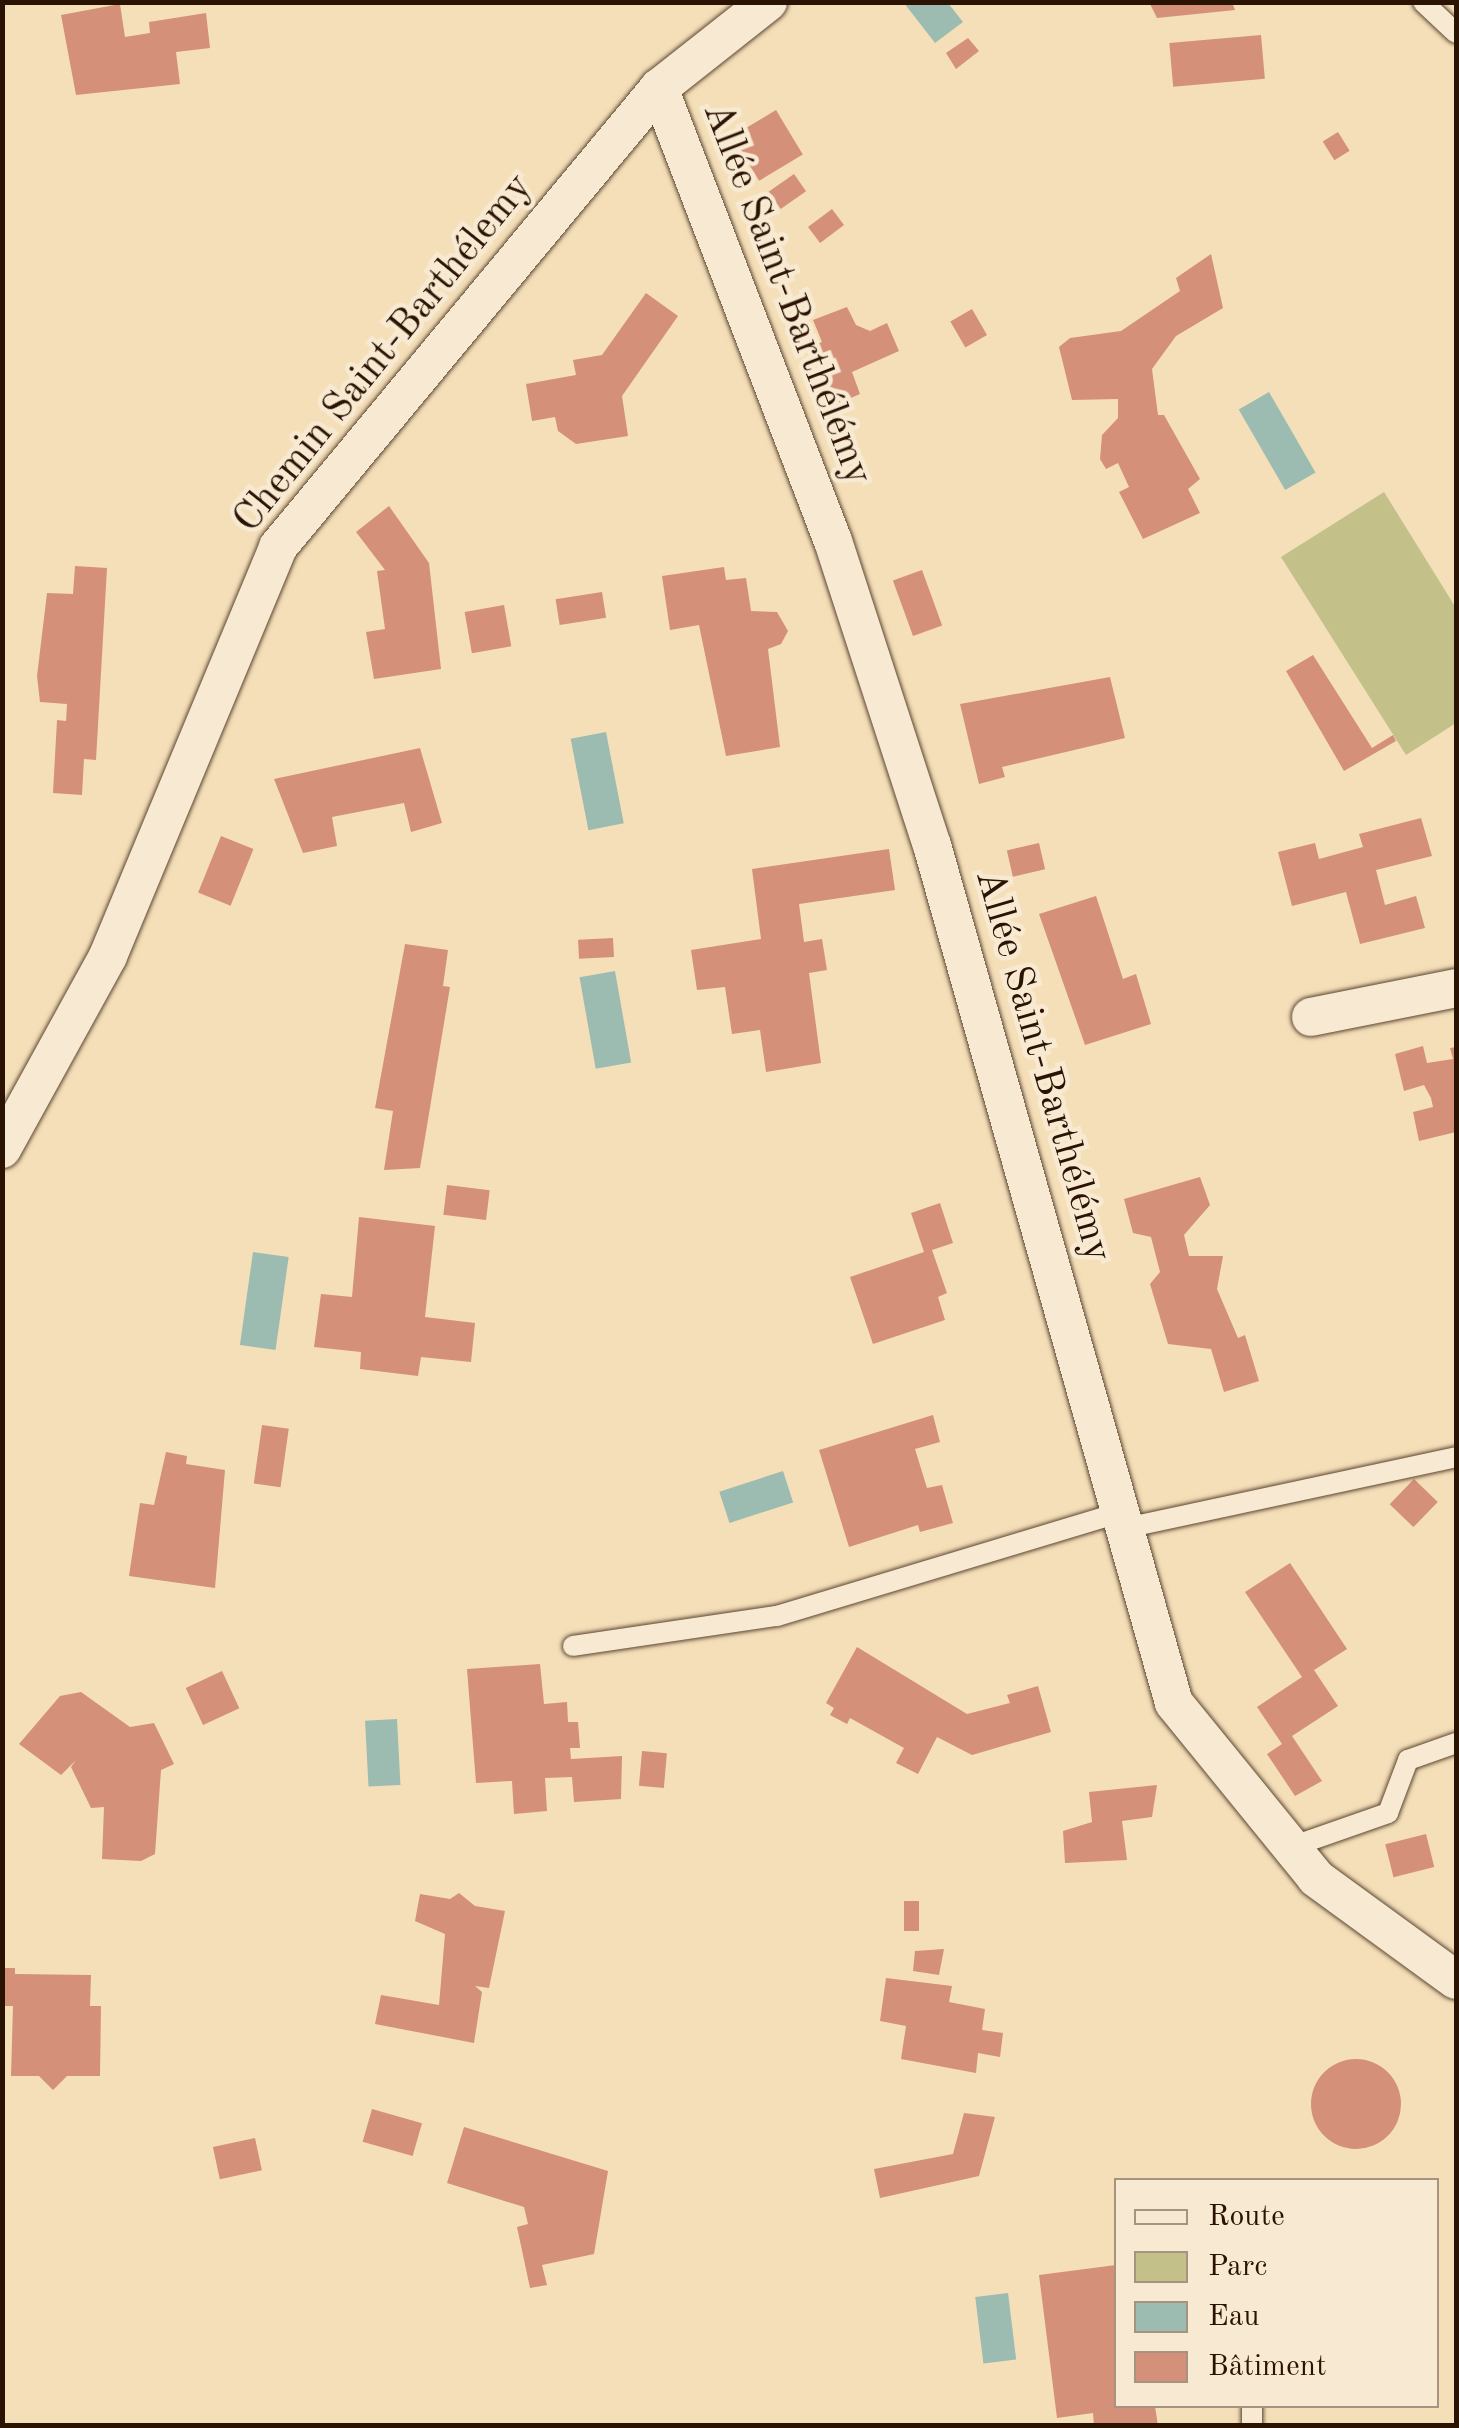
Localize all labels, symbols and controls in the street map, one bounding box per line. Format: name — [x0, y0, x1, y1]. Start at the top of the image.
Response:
street label: Allée Saint-Barthélémy — [691, 96, 881, 492]
street label: Chemin Saint-Barthélemy — [224, 165, 544, 543]
street label: Allée Saint-Barthélémy — [963, 864, 1121, 1268]
legend — [1114, 2178, 1439, 2408]
text: Route — [1208, 2202, 1285, 2232]
text: Parc — [1208, 2252, 1267, 2282]
text: Eau — [1208, 2302, 1260, 2332]
text: Bâtiment — [1208, 2352, 1326, 2382]

